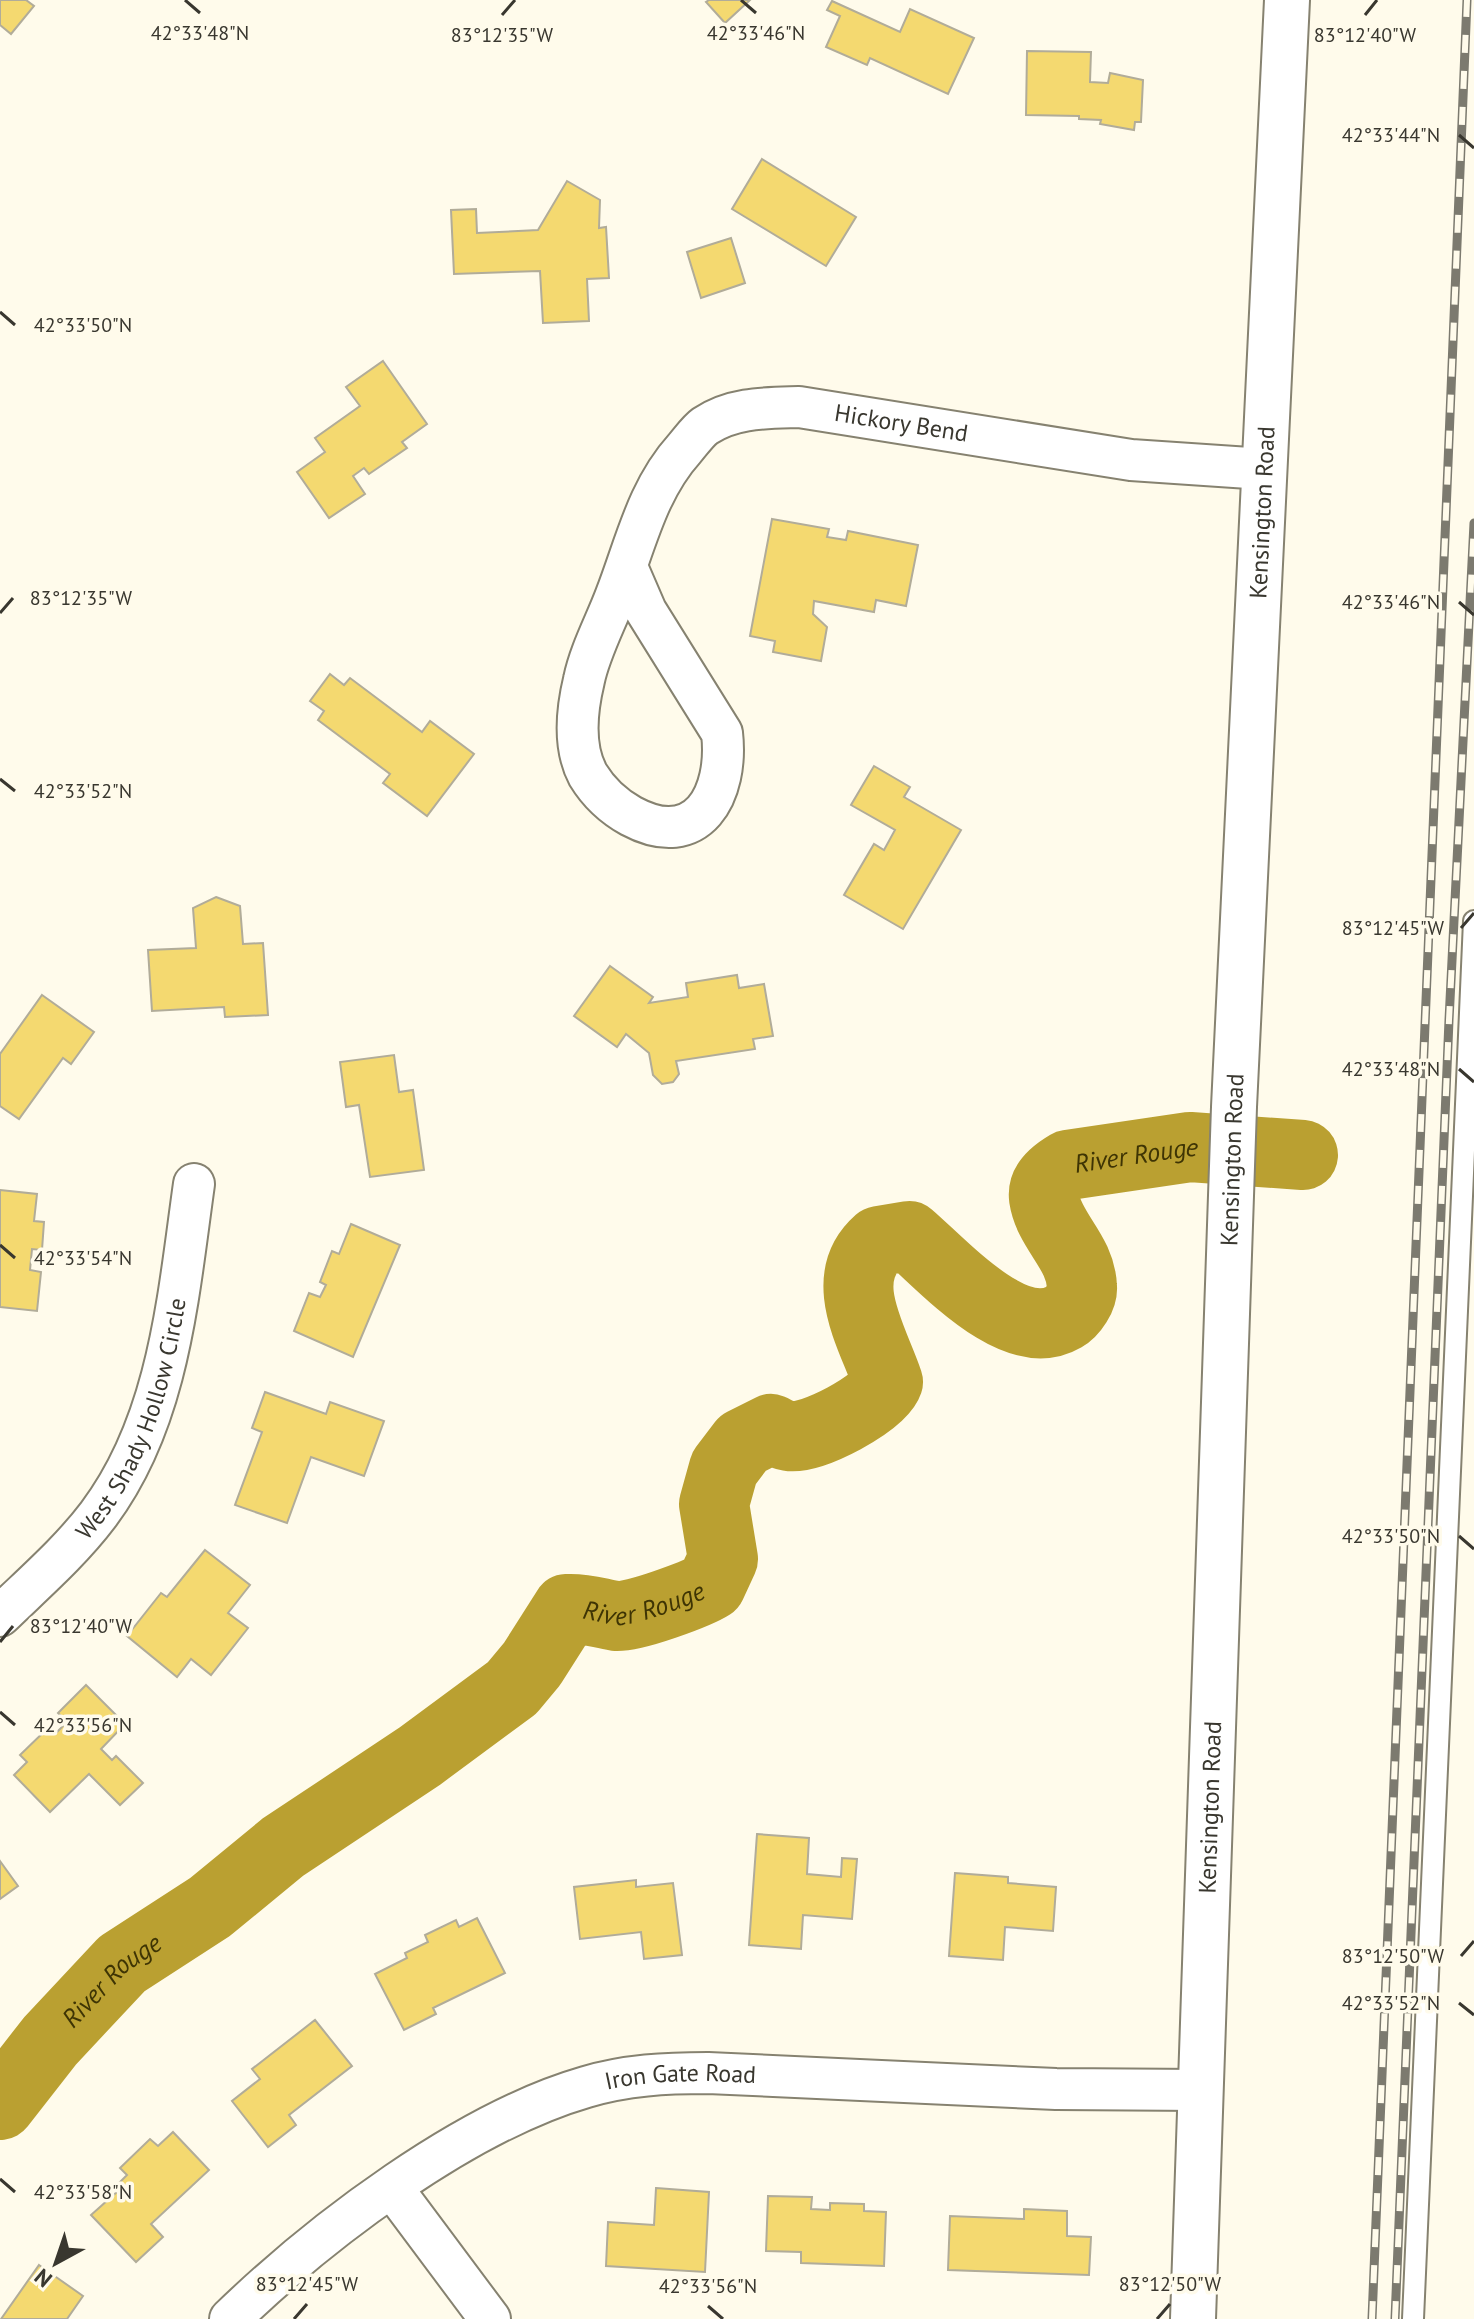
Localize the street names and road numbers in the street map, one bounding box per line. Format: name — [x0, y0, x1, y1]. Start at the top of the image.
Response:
street label: Hickory Bend — [832, 397, 970, 449]
street label: Kensington Road — [1242, 425, 1282, 599]
street label: Kensington Road — [1213, 1073, 1251, 1246]
street label: West Shady Hollow Circle — [69, 1295, 193, 1546]
street label: Kensington Road — [1191, 1721, 1228, 1894]
street label: Iron Gate Road — [602, 2057, 757, 2097]

